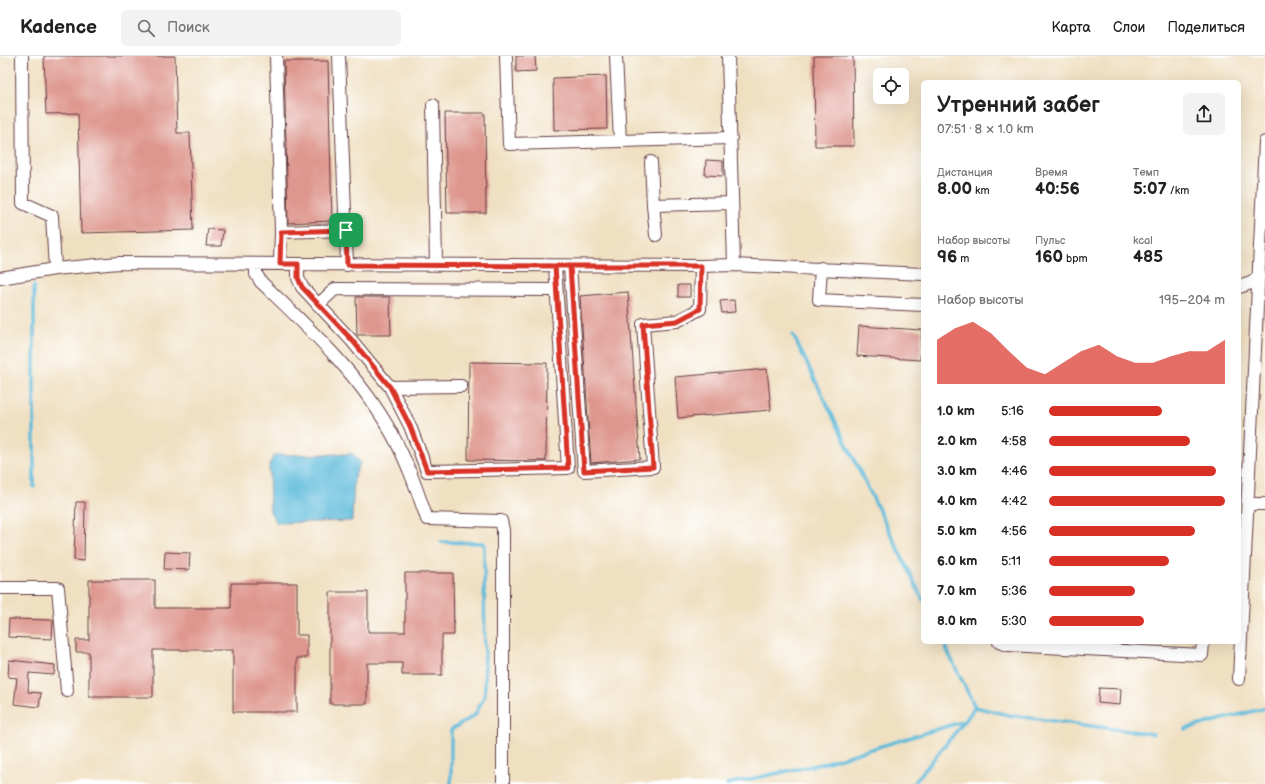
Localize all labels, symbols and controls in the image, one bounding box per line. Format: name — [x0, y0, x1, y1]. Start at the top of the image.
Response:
search box — [121, 10, 401, 46]
text: Kadence — [20, 16, 97, 39]
icon: search — [135, 17, 157, 39]
text: Поиск — [167, 18, 210, 37]
text: Карта — [1051, 19, 1091, 36]
text: Слои — [1113, 19, 1145, 36]
text: Поделиться — [1167, 19, 1245, 36]
map controls — [873, 68, 909, 104]
button: locate — [873, 68, 909, 104]
text: Утренний забег — [937, 92, 1100, 119]
button: share — [1183, 93, 1225, 135]
text: 07:51 · 8 × 1.0 km — [937, 121, 1034, 137]
text: Дистанция — [937, 166, 993, 179]
text: Время — [1035, 166, 1068, 179]
text: Темп — [1133, 166, 1159, 179]
text: 8.00 — [937, 179, 972, 199]
text: 40:56 — [1035, 179, 1080, 199]
text: 5:07 — [1133, 179, 1167, 199]
text: km — [972, 184, 990, 197]
text: /km — [1167, 184, 1189, 197]
pin — [329, 213, 363, 247]
icon: arrive — [335, 219, 357, 241]
text: Набор высоты — [937, 234, 1010, 247]
text: Пульс — [1035, 234, 1065, 247]
text: kcal — [1133, 234, 1153, 247]
text: 96 — [937, 247, 957, 267]
text: 160 — [1035, 247, 1063, 267]
text: 485 — [1133, 247, 1163, 267]
text: m — [957, 252, 969, 265]
text: bpm — [1063, 252, 1088, 265]
text: Набор высоты — [937, 292, 1024, 308]
text: 195–204 m — [1159, 292, 1225, 308]
text: 1.0 km — [937, 403, 975, 419]
text: 5:16 — [1001, 403, 1024, 419]
text: 2.0 km — [937, 433, 977, 449]
text: 4:58 — [1001, 433, 1027, 449]
text: 3.0 km — [937, 463, 977, 479]
text: 4:46 — [1001, 463, 1027, 479]
text: 4.0 km — [937, 493, 977, 509]
text: 4:42 — [1001, 493, 1027, 509]
text: 5.0 km — [937, 523, 977, 539]
text: 4:56 — [1001, 523, 1027, 539]
text: 6.0 km — [937, 553, 977, 569]
text: 5:11 — [1001, 553, 1021, 569]
text: 7.0 km — [937, 583, 977, 599]
text: 5:36 — [1001, 583, 1027, 599]
text: 8.0 km — [937, 613, 977, 629]
text: 5:30 — [1001, 613, 1027, 629]

